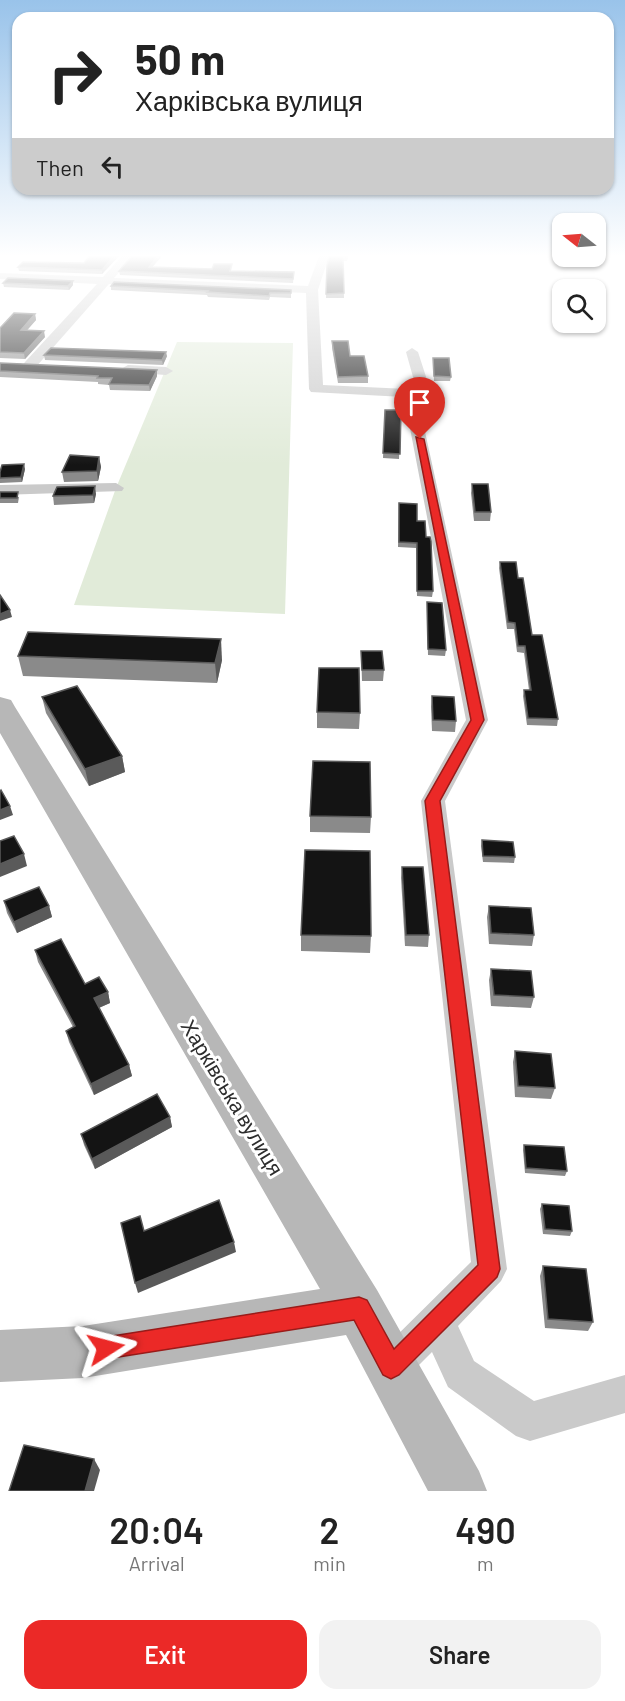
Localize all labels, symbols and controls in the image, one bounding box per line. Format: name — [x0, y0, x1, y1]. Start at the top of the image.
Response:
text: 50 m — [135, 33, 225, 83]
icon: right — [36, 36, 114, 114]
text: Харківська вулиця — [135, 84, 363, 116]
icon: left — [96, 150, 129, 183]
text: Then — [36, 154, 84, 180]
north arrow — [552, 213, 606, 267]
map controls — [552, 213, 606, 333]
button: search — [552, 279, 606, 333]
pin — [394, 377, 445, 439]
icon: arrive — [403, 386, 436, 419]
street label: Харківська вулиця — [177, 1015, 289, 1179]
position arrow — [74, 1316, 138, 1380]
text: 20:04 — [109, 1508, 204, 1551]
text: 2 — [320, 1508, 339, 1551]
text: 490 — [455, 1508, 516, 1551]
text: Arrival — [129, 1551, 185, 1575]
text: min — [313, 1551, 346, 1575]
text: m — [477, 1551, 494, 1575]
button: Exit — [24, 1620, 307, 1689]
button: Share — [319, 1620, 601, 1689]

